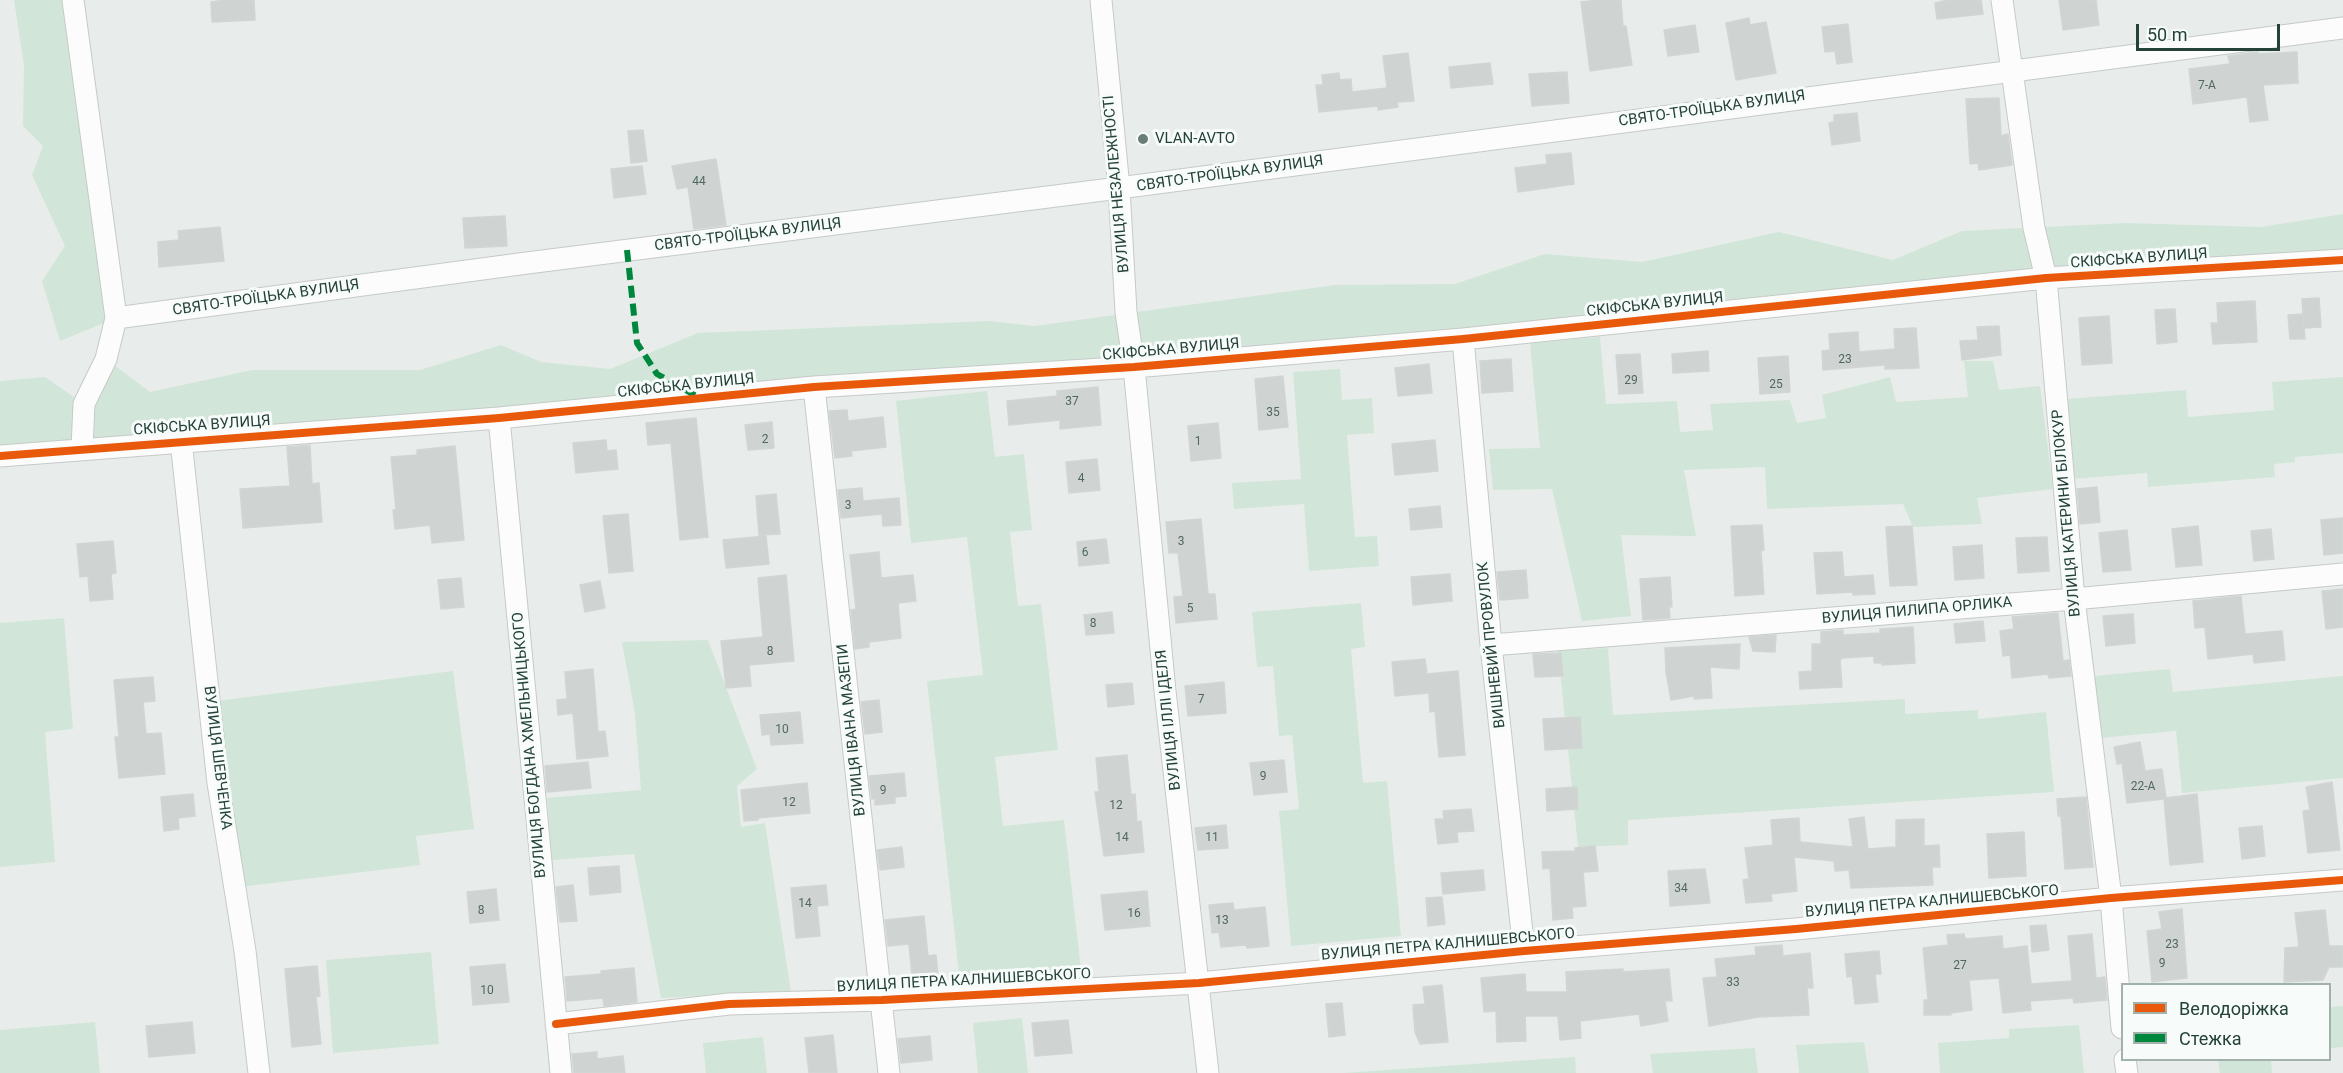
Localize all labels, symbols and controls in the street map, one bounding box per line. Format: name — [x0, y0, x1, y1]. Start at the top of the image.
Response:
scale bar — [2139, 12, 2283, 50]
text: 50 m — [2147, 24, 2187, 45]
house number: 7-А — [2198, 79, 2216, 93]
street label: СВЯТО-ТРОЇЦЬКА ВУЛИЦЯ — [1618, 87, 1806, 131]
street label: ВУЛИЦЯ НЕЗАЛЕЖНОСТІ — [1100, 94, 1134, 274]
place label: VLAN-AVTO — [1155, 130, 1235, 148]
marker: VLAN-AVTO — [1136, 132, 1150, 146]
street label: СВЯТО-ТРОЇЦЬКА ВУЛИЦЯ — [1136, 152, 1324, 196]
house number: 44 — [692, 175, 706, 189]
street label: СВЯТО-ТРОЇЦЬКА ВУЛИЦЯ — [654, 215, 842, 255]
street label: СКІФСЬКА ВУЛИЦЯ — [2070, 245, 2208, 273]
street label: СВЯТО-ТРОЇЦЬКА ВУЛИЦЯ — [172, 276, 360, 320]
street label: СКІФСЬКА ВУЛИЦЯ — [1586, 289, 1724, 321]
street label: СКІФСЬКА ВУЛИЦЯ — [1102, 335, 1240, 365]
house number: 23 — [1838, 353, 1852, 367]
street label: СКІФСЬКА ВУЛИЦЯ — [617, 370, 755, 402]
house number: 29 — [1624, 374, 1638, 388]
house number: 25 — [1769, 378, 1783, 392]
house number: 37 — [1065, 395, 1079, 409]
house number: 35 — [1266, 406, 1280, 420]
street label: ВУЛИЦЯ КАТЕРИНИ БІЛОКУР — [2049, 408, 2085, 618]
street label: СКІФСЬКА ВУЛИЦЯ — [133, 412, 271, 440]
house number: 2 — [762, 433, 768, 447]
house number: 1 — [1195, 435, 1201, 449]
house number: 4 — [1078, 472, 1084, 486]
house number: 3 — [845, 499, 851, 513]
house number: 3 — [1178, 535, 1184, 549]
house number: 6 — [1082, 546, 1088, 560]
street label: ВИШНЕВИЙ ПРОВУЛОК — [1474, 561, 1510, 729]
street label: ВУЛИЦЯ ПИЛИПА ОРЛИКА — [1821, 594, 2013, 628]
house number: 5 — [1187, 602, 1193, 616]
street label: ВУЛИЦЯ БОГДАНА ХМЕЛЬНИЦЬКОГО — [509, 611, 551, 879]
house number: 8 — [1090, 617, 1096, 631]
street label: ВУЛИЦЯ ІВАНА МАЗЕПИ — [834, 643, 870, 817]
house number: 8 — [767, 645, 773, 659]
street label: ВУЛИЦЯ ІЛЛІ ІДЕЛЯ — [1153, 649, 1185, 791]
street label: ВУЛИЦЯ ШЕВЧЕНКА — [199, 685, 235, 831]
house number: 7 — [1198, 693, 1204, 707]
house number: 10 — [775, 723, 789, 737]
house number: 9 — [1260, 770, 1266, 784]
house number: 22-А — [2131, 780, 2155, 794]
house number: 9 — [880, 784, 886, 798]
house number: 12 — [782, 796, 796, 810]
house number: 12 — [1109, 799, 1123, 813]
house number: 14 — [1115, 831, 1129, 845]
house number: 11 — [1205, 831, 1219, 845]
house number: 34 — [1674, 882, 1688, 896]
street label: ВУЛИЦЯ ПЕТРА КАЛНИШЕВСЬКОГО — [1804, 882, 2060, 922]
house number: 14 — [798, 897, 812, 911]
house number: 8 — [478, 904, 484, 918]
house number: 16 — [1127, 907, 1141, 921]
house number: 13 — [1215, 914, 1229, 928]
street label: ВУЛИЦЯ ПЕТРА КАЛНИШЕВСЬКОГО — [1320, 925, 1576, 965]
house number: 23 — [2165, 938, 2179, 952]
house number: 9 — [2159, 957, 2165, 971]
house number: 27 — [1953, 959, 1967, 973]
street label: ВУЛИЦЯ ПЕТРА КАЛНИШЕВСЬКОГО — [836, 965, 1092, 997]
house number: 33 — [1726, 976, 1740, 990]
legend — [2121, 983, 2331, 1061]
house number: 10 — [480, 984, 494, 998]
text: Велодоріжка — [2179, 998, 2289, 1019]
text: Стежка — [2179, 1028, 2242, 1049]

